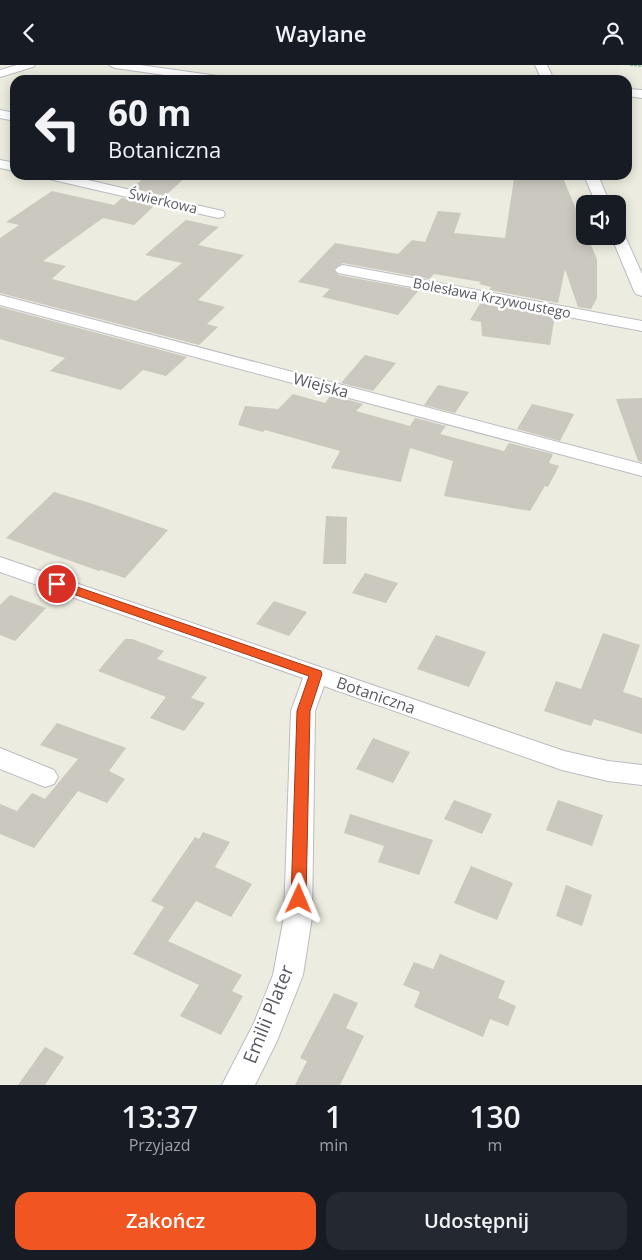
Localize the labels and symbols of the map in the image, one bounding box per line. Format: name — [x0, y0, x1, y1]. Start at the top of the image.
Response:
street label: Świerkowa — [127, 183, 199, 218]
street label: Bolesława Krzywoustego — [412, 273, 573, 322]
street label: Wiejska — [291, 367, 351, 403]
pin — [36, 563, 78, 605]
street label: Botaniczna — [334, 671, 418, 719]
position arrow — [272, 872, 324, 924]
street label: Emilii Plater — [236, 961, 300, 1067]

